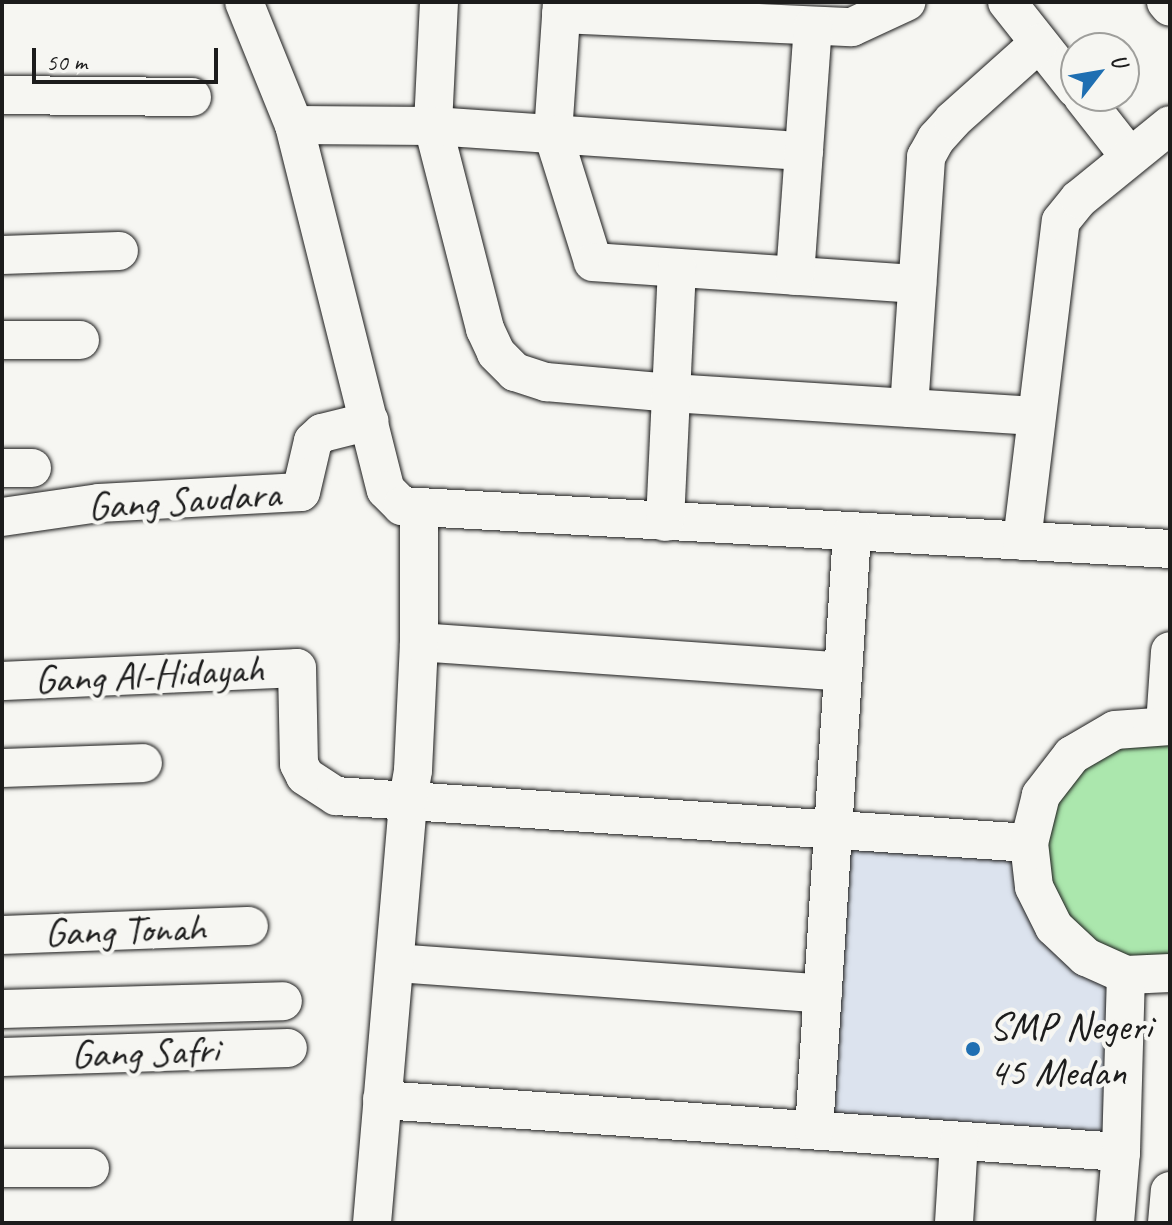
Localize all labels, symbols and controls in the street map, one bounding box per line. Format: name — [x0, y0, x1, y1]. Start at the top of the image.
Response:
scale bar — [36, 32, 222, 82]
north arrow — [1060, 32, 1140, 112]
text: 50 m — [46, 47, 87, 77]
text: U — [1104, 49, 1134, 72]
street label: Gang Saudara — [85, 469, 283, 531]
street label: Gang Al-Hidayah — [33, 644, 265, 704]
street label: Gang Tonah — [44, 903, 206, 957]
place label: SMP Negeri 45 Medan — [989, 1002, 1152, 1096]
street label: Gang Safri — [70, 1025, 220, 1079]
marker: SMP Negeri 45 Medan — [964, 1040, 982, 1058]

